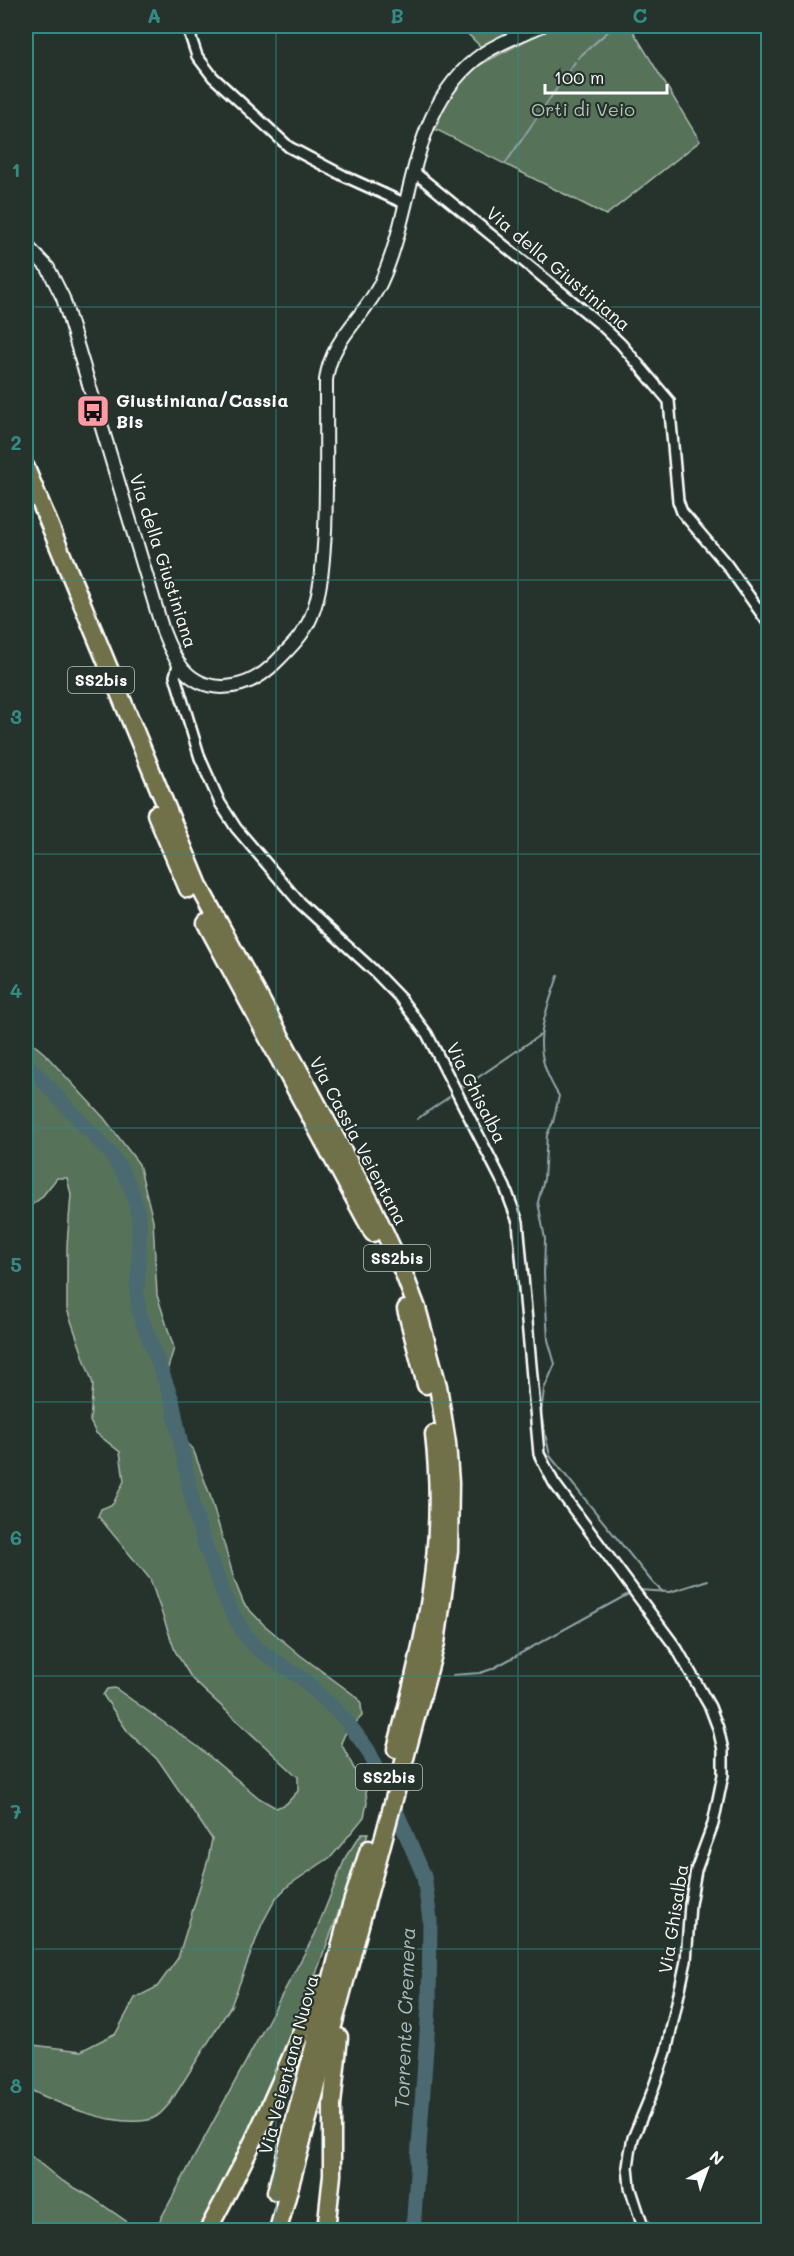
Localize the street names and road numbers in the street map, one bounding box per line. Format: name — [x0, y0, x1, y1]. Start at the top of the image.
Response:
street label: Via della Giustiniana — [481, 201, 636, 336]
street label: Via della Giustiniana — [125, 471, 203, 651]
road number: SS2bis — [68, 667, 134, 693]
street label: Via Ghisalba — [441, 1038, 513, 1147]
street label: Via Cassia Veientana — [304, 1052, 414, 1229]
road number: SS2bis — [364, 1245, 430, 1271]
road number: SS2bis — [356, 1764, 422, 1790]
street label: Via Ghisalba — [653, 1863, 693, 1975]
street label: Via Veientana Nuova — [253, 1973, 323, 2157]

